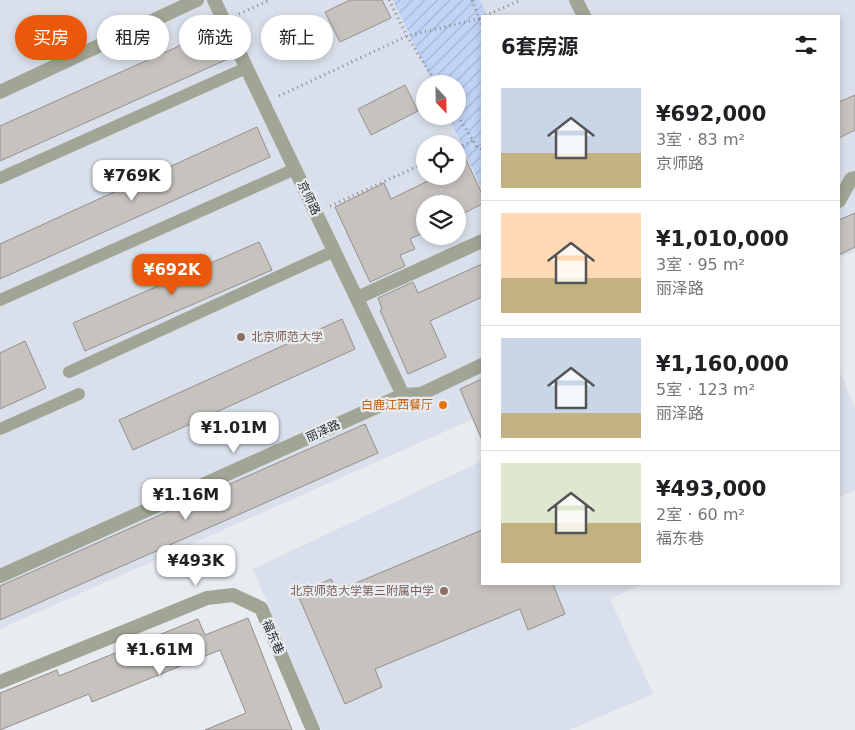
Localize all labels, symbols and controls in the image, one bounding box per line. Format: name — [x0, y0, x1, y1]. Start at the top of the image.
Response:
chip: 买房 — [15, 15, 87, 60]
chip: 租房 — [97, 15, 169, 60]
chip: 筛选 — [179, 15, 251, 60]
chip: 新上 — [261, 15, 333, 60]
icon: filters — [792, 31, 820, 59]
text: 6套房源 — [501, 35, 579, 59]
north arrow — [416, 75, 466, 125]
map controls — [416, 75, 466, 245]
text: ¥692,000 — [656, 102, 766, 126]
icon: home — [541, 108, 601, 168]
text: 3室 · 83 m² — [656, 130, 745, 149]
button: locate — [416, 135, 466, 185]
text: 京师路 — [656, 154, 704, 173]
pin: ¥769K — [97, 160, 167, 202]
text: ¥769K — [104, 166, 160, 185]
street label: 京师路 — [295, 179, 323, 217]
button: layers — [416, 195, 466, 245]
text: ¥1,010,000 — [656, 227, 789, 251]
icon: home — [541, 233, 601, 293]
pin: ¥692K — [137, 254, 207, 296]
text: 3室 · 95 m² — [656, 255, 745, 274]
text: ¥692K — [144, 260, 200, 279]
text: 丽泽路 — [656, 279, 704, 298]
place label: 北京师范大学 — [251, 330, 323, 344]
marker: 北京师范大学 — [235, 331, 247, 343]
text: ¥1,160,000 — [656, 352, 789, 376]
icon: home — [541, 358, 601, 418]
text: 5室 · 123 m² — [656, 380, 755, 399]
place label: 白鹿江西餐厅 — [361, 398, 433, 412]
marker: 白鹿江西餐厅 — [437, 399, 449, 411]
text: 丽泽路 — [656, 404, 704, 423]
pin: ¥1.01M — [193, 412, 275, 454]
street label: 丽泽路 — [304, 417, 342, 445]
text: ¥1.01M — [201, 418, 267, 437]
text: ¥493,000 — [656, 477, 766, 501]
pin: ¥1.16M — [145, 478, 227, 521]
icon: home — [541, 483, 601, 543]
text: ¥1.16M — [153, 485, 219, 504]
text: 2室 · 60 m² — [656, 505, 745, 524]
text: 福东巷 — [656, 529, 704, 548]
pin: ¥493K — [161, 544, 231, 587]
text: ¥493K — [168, 551, 224, 570]
place label: 北京师范大学第三附属中学 — [290, 584, 434, 598]
marker: 北京师范大学第三附属中学 — [438, 585, 450, 597]
street label: 福东巷 — [260, 618, 286, 656]
pin: ¥1.61M — [119, 634, 201, 676]
text: ¥1.61M — [127, 640, 193, 659]

